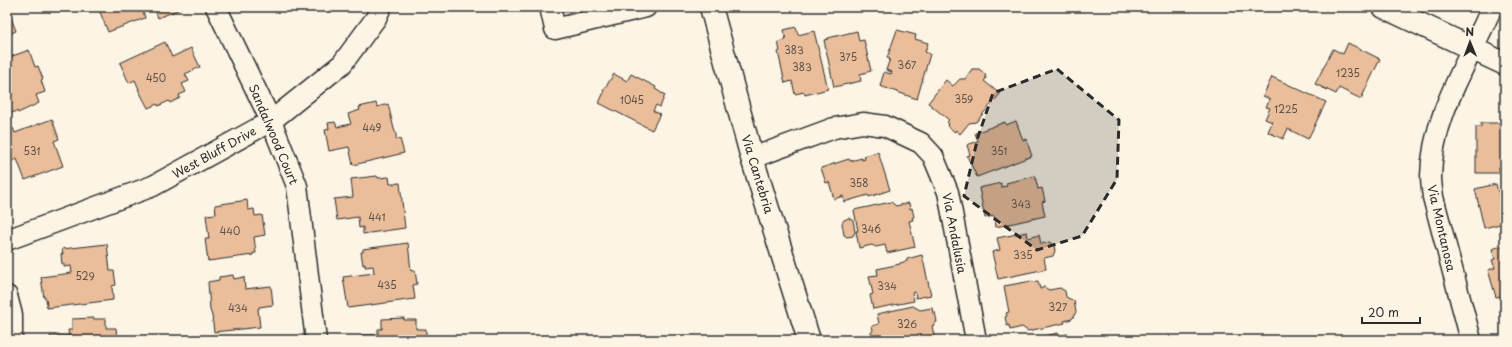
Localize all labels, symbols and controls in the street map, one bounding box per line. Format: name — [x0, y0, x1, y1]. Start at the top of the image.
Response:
north arrow — [1450, 22, 1490, 62]
text: N — [1465, 23, 1475, 40]
house number: 383 — [784, 42, 804, 57]
house number: 375 — [839, 49, 857, 64]
house number: 367 — [898, 57, 917, 72]
house number: 383 — [792, 59, 812, 74]
house number: 1235 — [1336, 65, 1360, 80]
house number: 450 — [146, 70, 166, 85]
street label: Sandalwood Court — [245, 81, 303, 187]
house number: 359 — [955, 91, 973, 106]
house number: 1045 — [620, 92, 644, 107]
house number: 1225 — [1274, 101, 1298, 116]
house number: 449 — [363, 120, 382, 135]
street label: West Bluff Drive — [169, 121, 259, 183]
street label: Via Cantebria — [737, 132, 779, 216]
house number: 531 — [24, 143, 40, 158]
house number: 351 — [991, 143, 1007, 158]
house number: 358 — [849, 175, 869, 190]
street label: Via Montanosa — [1423, 183, 1461, 274]
street label: Via Andalusia — [938, 191, 972, 276]
house number: 343 — [1011, 196, 1031, 211]
house number: 441 — [368, 209, 386, 224]
house number: 346 — [861, 221, 881, 236]
house number: 440 — [220, 223, 240, 238]
house number: 335 — [1013, 247, 1033, 262]
house number: 529 — [75, 268, 95, 283]
house number: 435 — [377, 277, 397, 292]
house number: 334 — [877, 278, 897, 293]
house number: 327 — [1049, 299, 1068, 314]
scale bar — [1362, 299, 1420, 325]
house number: 434 — [228, 300, 248, 315]
text: 20 m — [1368, 303, 1399, 321]
house number: 326 — [897, 316, 917, 331]

